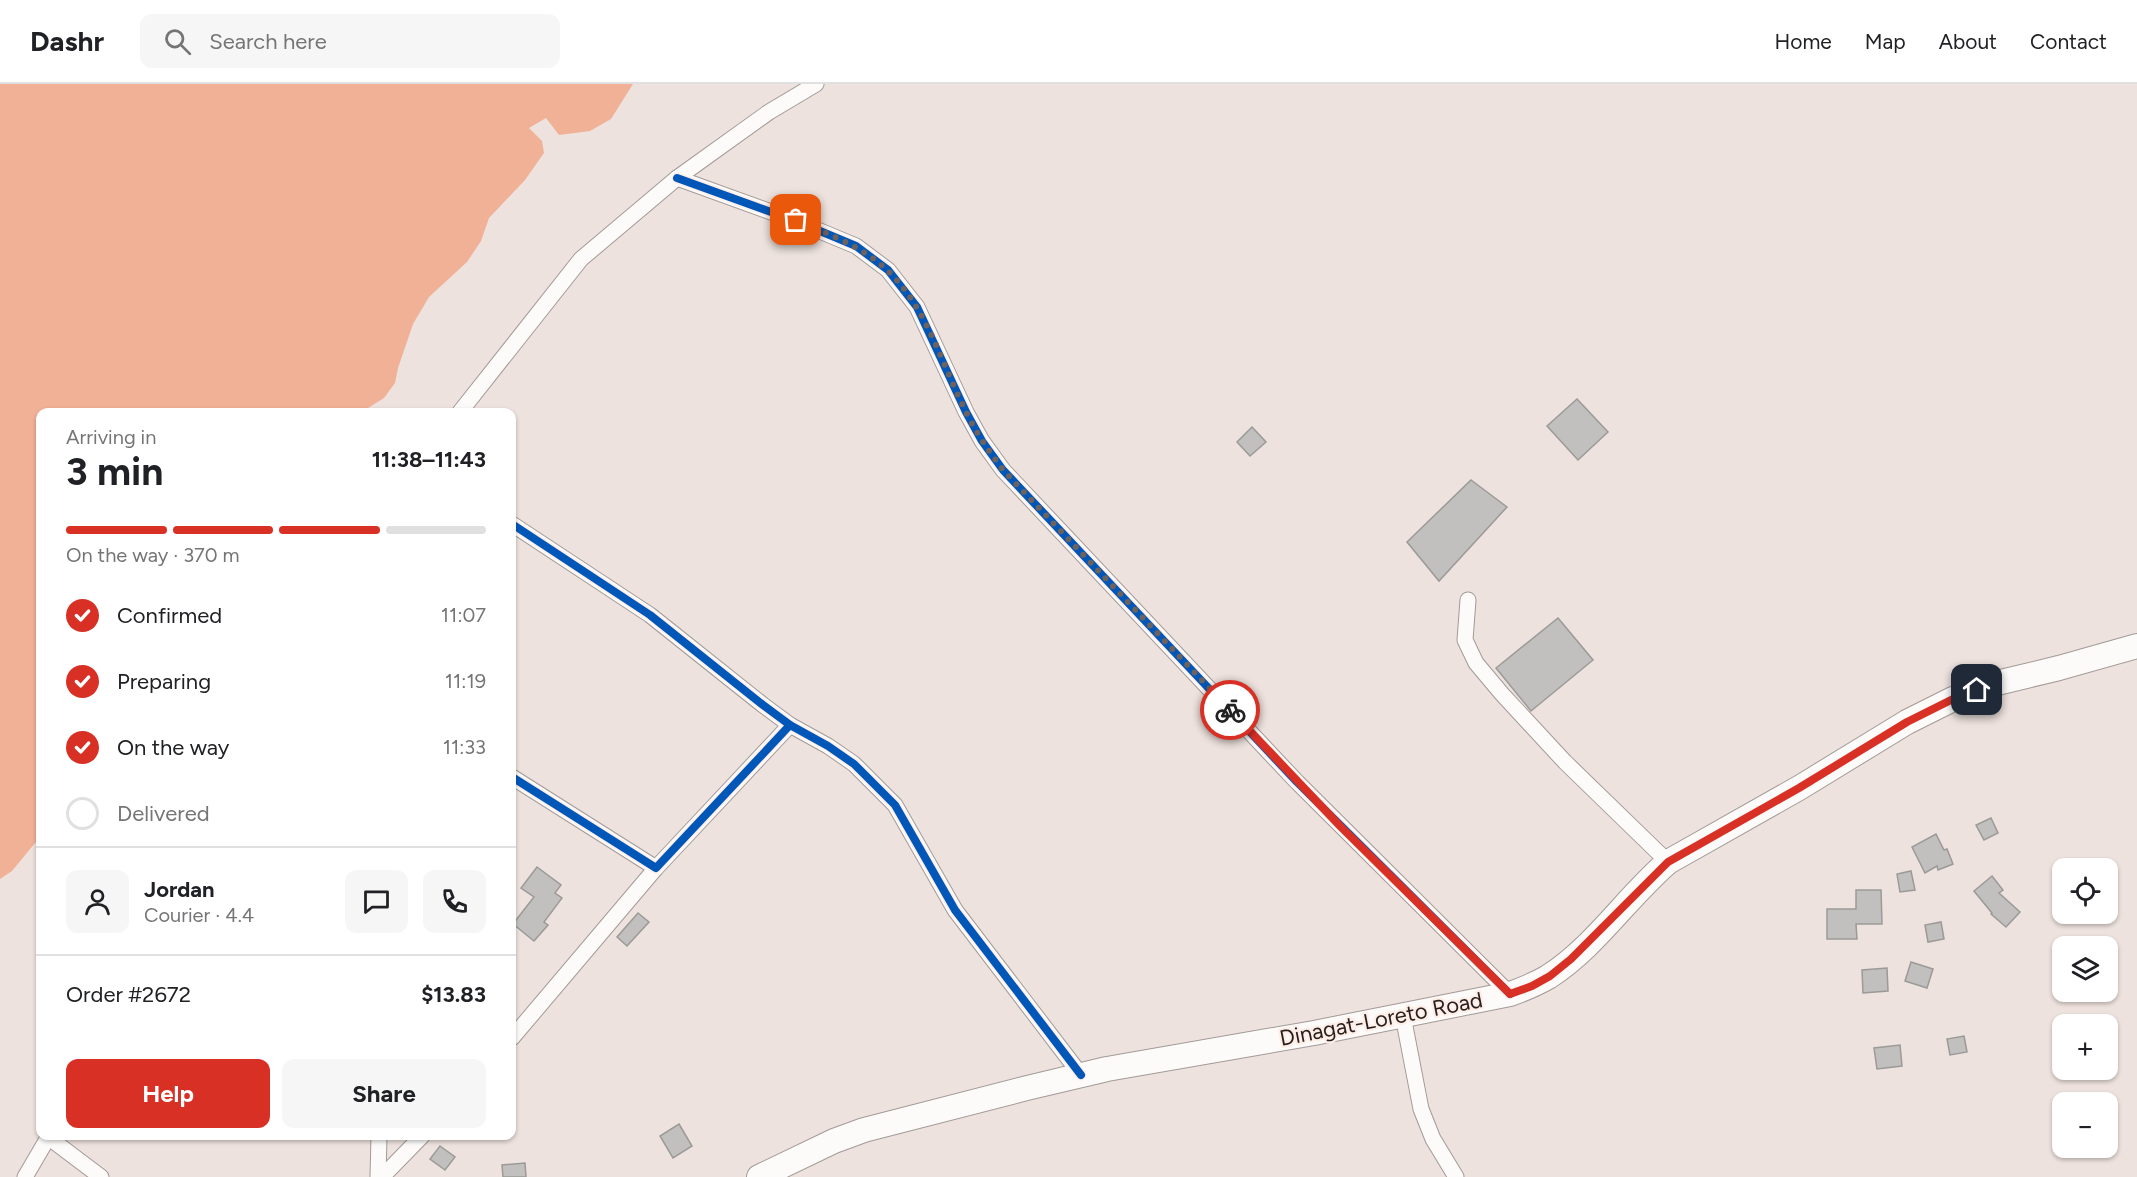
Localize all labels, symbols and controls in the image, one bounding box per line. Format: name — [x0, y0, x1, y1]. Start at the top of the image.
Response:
search box — [140, 14, 560, 68]
text: Dashr — [30, 24, 104, 58]
icon: search — [161, 25, 194, 58]
text: Search here — [209, 28, 327, 55]
text: Home — [1775, 29, 1832, 54]
text: Map — [1865, 29, 1906, 54]
text: About — [1939, 29, 1997, 54]
text: Contact — [2030, 29, 2107, 54]
pin — [770, 194, 821, 245]
icon: bag — [779, 203, 812, 236]
text: Arriving in — [66, 425, 156, 449]
text: 11:38–11:43 — [372, 446, 486, 473]
text: 3 min — [66, 448, 163, 495]
text: On the way · 370 m — [66, 543, 240, 567]
icon: check — [66, 599, 99, 632]
text: Confirmed — [117, 602, 222, 629]
text: 11:07 — [441, 603, 486, 627]
pin — [1951, 664, 2002, 715]
icon: check — [66, 665, 99, 698]
text: Preparing — [117, 668, 211, 695]
text: 11:19 — [445, 669, 486, 693]
icon: home — [1960, 673, 1993, 706]
courier — [1200, 680, 1260, 740]
icon: bike — [1214, 694, 1247, 727]
icon: check — [66, 731, 99, 764]
text: On the way — [117, 734, 229, 761]
text: 11:33 — [443, 735, 486, 759]
text: Delivered — [117, 800, 210, 827]
map controls — [2052, 858, 2118, 1158]
button: locate — [2052, 858, 2118, 924]
button: person — [66, 870, 129, 933]
button: chat — [345, 870, 408, 933]
button: phone — [423, 870, 486, 933]
text: Jordan — [144, 876, 215, 903]
text: Courier · 4.4 — [144, 903, 254, 927]
button: layers — [2052, 936, 2118, 1002]
text: Order #2672 — [66, 981, 191, 1008]
text: $13.83 — [421, 981, 486, 1008]
street label: Dinagat-Loreto Road — [1277, 986, 1485, 1052]
button: + — [2052, 1014, 2118, 1080]
button: Help — [66, 1059, 270, 1128]
button: Share — [282, 1059, 486, 1128]
button: − — [2052, 1092, 2118, 1158]

